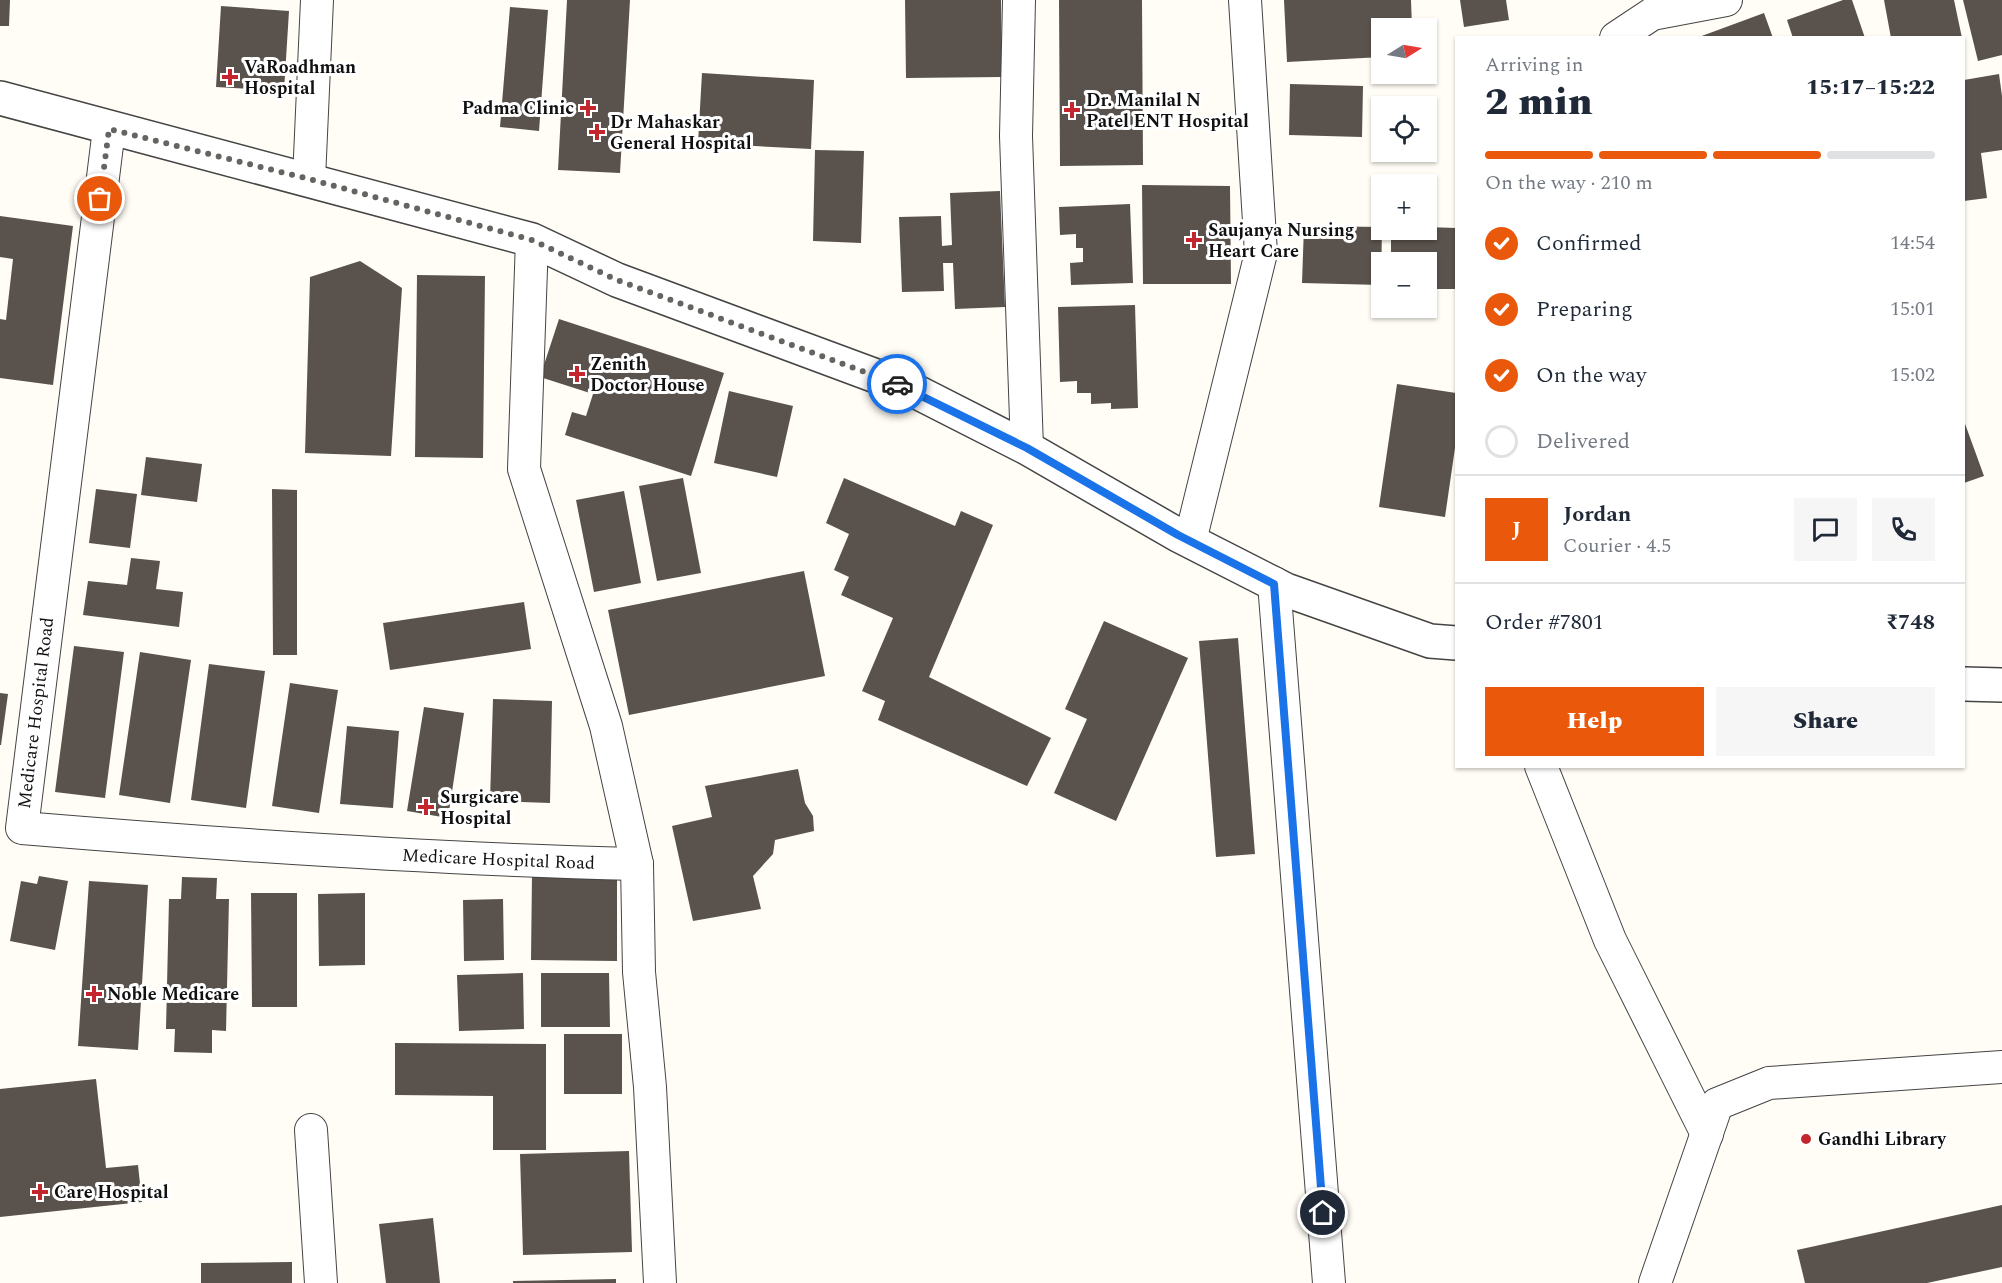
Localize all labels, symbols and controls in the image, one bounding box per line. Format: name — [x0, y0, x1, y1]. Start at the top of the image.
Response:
north arrow — [1371, 18, 1437, 84]
map controls — [1371, 18, 1437, 318]
text: Arriving in — [1485, 50, 1583, 80]
place label: VaRoadhman Hospital — [244, 54, 356, 102]
marker: VaRoadhman Hospital — [221, 68, 239, 86]
text: 15:17–15:22 — [1806, 71, 1935, 104]
text: 2 min — [1485, 73, 1593, 132]
place label: Dr. Manilal N Patel ENT Hospital — [1086, 87, 1249, 135]
place label: Padma Clinic — [462, 95, 574, 122]
button: locate — [1371, 96, 1437, 162]
marker: Padma Clinic — [579, 99, 597, 117]
marker: Dr. Manilal N Patel ENT Hospital — [1063, 101, 1081, 119]
place label: Dr Mahaskar General Hospital — [610, 109, 752, 157]
marker: Dr Mahaskar General Hospital — [588, 123, 606, 141]
text: On the way · 210 m — [1485, 168, 1653, 198]
pin — [74, 173, 125, 224]
button: + — [1371, 174, 1437, 240]
icon: bag — [83, 182, 116, 215]
place label: Saujanya Nursing Heart Care — [1208, 217, 1355, 265]
icon: check — [1485, 227, 1518, 260]
text: Confirmed — [1536, 227, 1642, 260]
text: 14:54 — [1890, 228, 1935, 258]
marker: Saujanya Nursing Heart Care — [1185, 231, 1203, 249]
button: − — [1371, 252, 1437, 318]
icon: check — [1485, 293, 1518, 326]
text: Preparing — [1536, 293, 1633, 326]
text: 15:01 — [1890, 294, 1935, 324]
place label: Zenith Doctor House — [590, 351, 705, 399]
courier — [867, 354, 927, 414]
icon: check — [1485, 359, 1518, 392]
text: On the way — [1536, 359, 1647, 392]
text: 15:02 — [1890, 360, 1935, 390]
marker: Zenith Doctor House — [568, 365, 586, 383]
icon: car — [881, 368, 914, 401]
text: Delivered — [1536, 425, 1630, 458]
text: Jordan — [1563, 498, 1631, 531]
button: chat — [1794, 498, 1857, 561]
button: phone — [1872, 498, 1935, 561]
text: J — [1512, 513, 1521, 546]
text: Courier · 4.5 — [1563, 531, 1671, 561]
text: Order #7801 — [1485, 606, 1604, 639]
text: ₹748 — [1886, 606, 1935, 639]
street label: Medicare Hospital Road — [11, 616, 61, 810]
button: Help — [1485, 687, 1704, 756]
button: Share — [1716, 687, 1935, 756]
place label: Surgicare Hospital — [440, 784, 519, 832]
marker: Surgicare Hospital — [417, 798, 435, 816]
street label: Medicare Hospital Road — [401, 841, 595, 876]
place label: Noble Medicare — [107, 981, 239, 1008]
marker: Noble Medicare — [85, 985, 103, 1003]
place label: Gandhi Library — [1818, 1126, 1947, 1153]
marker: Gandhi Library — [1799, 1132, 1813, 1146]
place label: Care Hospital — [54, 1179, 169, 1206]
marker: Care Hospital — [31, 1183, 49, 1201]
pin — [1297, 1187, 1348, 1238]
icon: home — [1306, 1196, 1339, 1229]

